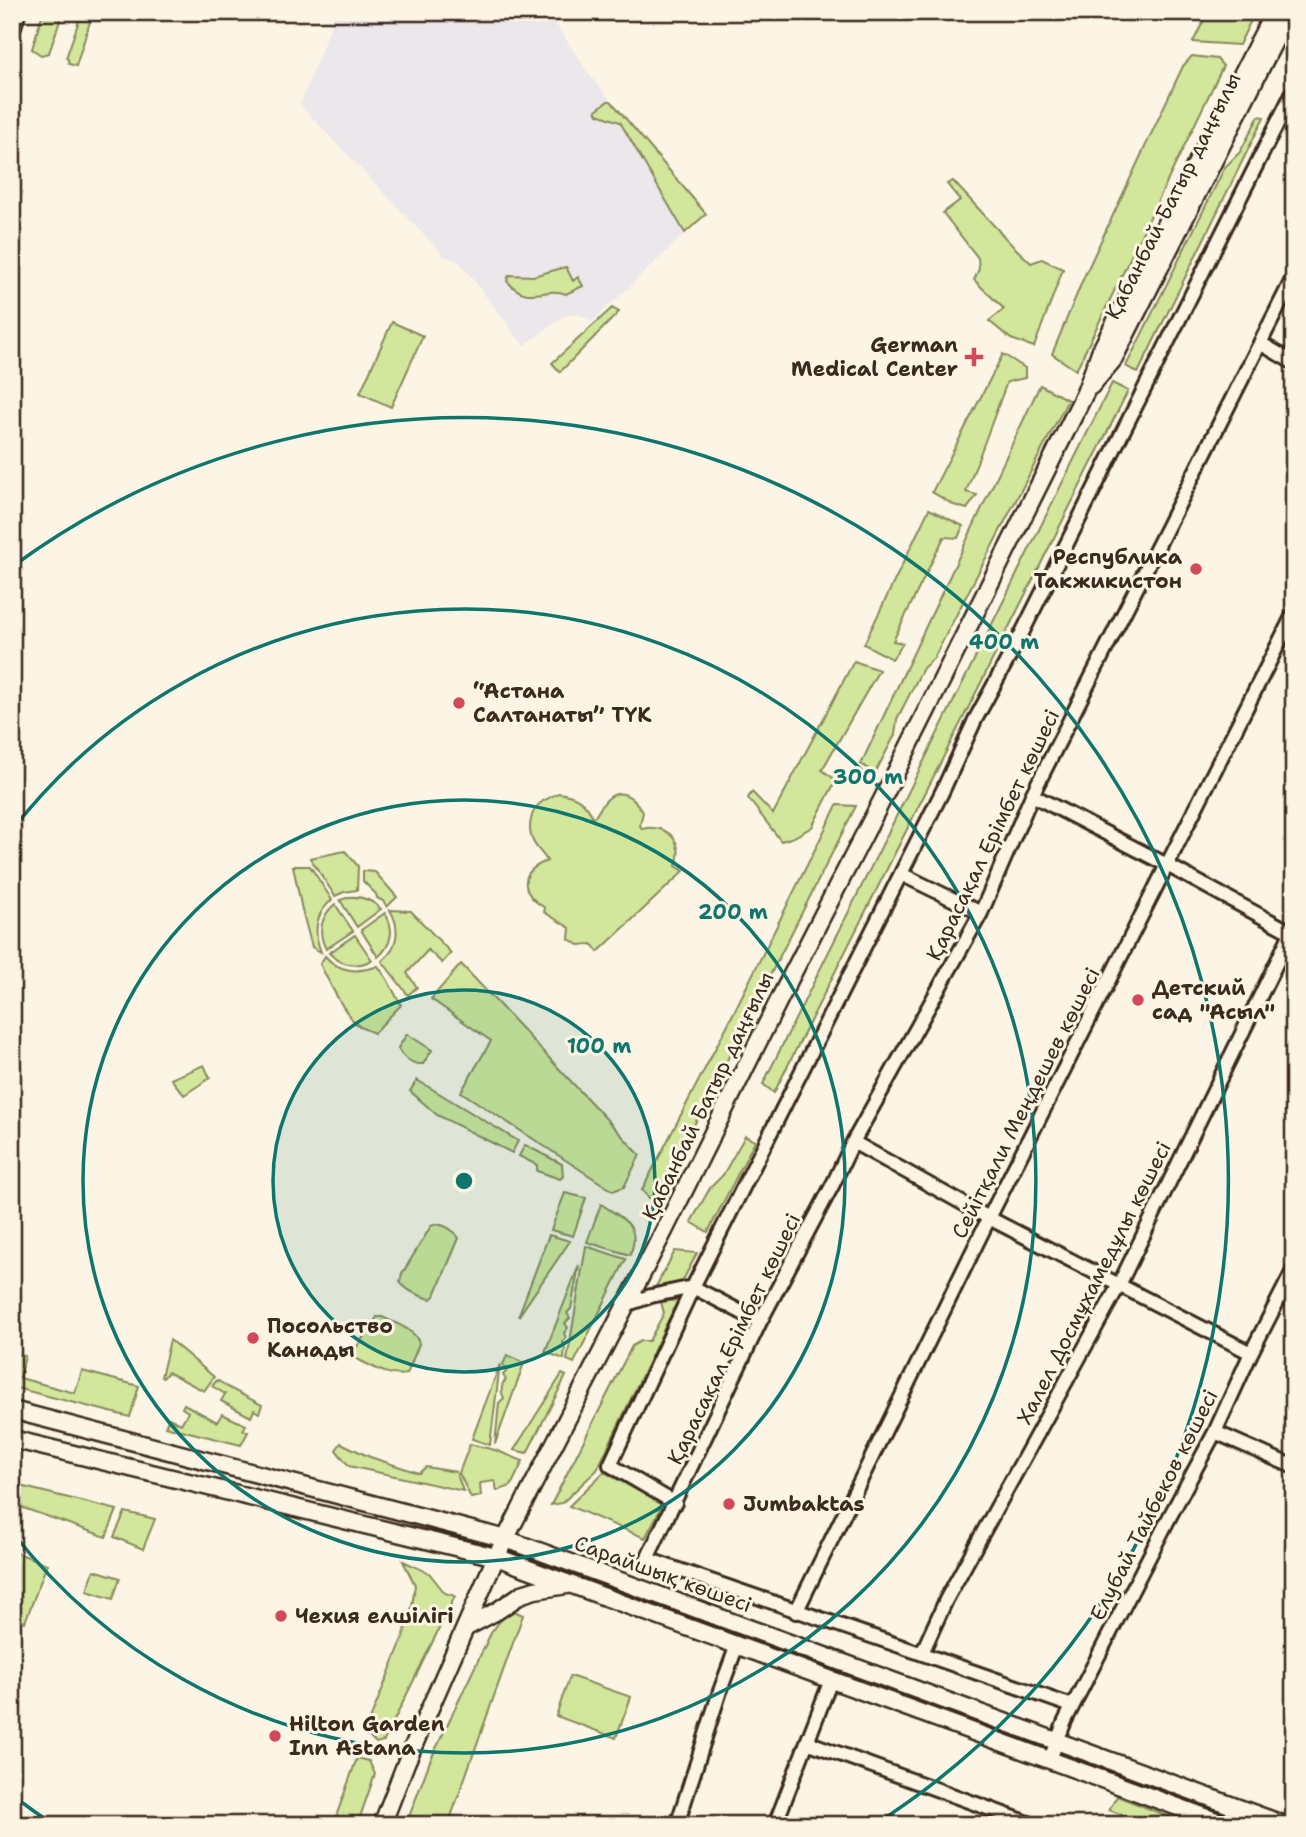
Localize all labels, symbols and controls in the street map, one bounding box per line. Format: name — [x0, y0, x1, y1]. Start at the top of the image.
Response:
street label: Қабанбай Батыр даңғылы — [1098, 68, 1248, 324]
place label: German Medical Center — [791, 331, 958, 383]
marker: German Medical Center — [964, 347, 984, 367]
place label: Республика Такжикистон — [1034, 543, 1183, 595]
marker: Республика Такжикистон — [1188, 561, 1204, 577]
text: 400 m — [969, 628, 1039, 656]
place label: “Астана Салтанаты” ТҮК — [473, 677, 652, 729]
marker: “Астана Салтанаты” ТҮК — [451, 695, 467, 711]
street label: Қарасақал Ерімбет көшесі — [920, 705, 1066, 965]
text: 300 m — [833, 763, 903, 791]
text: 200 m — [698, 898, 768, 926]
street label: Сейітқали Меңдешев көшесі — [945, 963, 1107, 1243]
street label: Қабанбай Батыр даңғылы — [636, 967, 780, 1225]
place label: Детский сад "Асыл" — [1152, 974, 1275, 1026]
marker: Детский сад "Асыл" — [1130, 992, 1146, 1008]
text: 100 m — [567, 1032, 631, 1060]
street label: Халел Досмұхамедұлы көшесі — [1010, 1137, 1178, 1429]
centre of rings — [452, 1169, 476, 1193]
street label: Қарасақал Ерімбет көшесі — [661, 1209, 807, 1469]
place label: Посольство Канады — [267, 1312, 393, 1364]
marker: Посольство Канады — [245, 1330, 261, 1346]
street label: Елубай Тайбеков көшесі — [1083, 1385, 1225, 1625]
place label: Jumbaktas — [743, 1490, 865, 1518]
marker: Jumbaktas — [721, 1496, 737, 1512]
street label: Сарайшық көшесі — [570, 1529, 756, 1619]
place label: Чехия елшілігі — [295, 1602, 454, 1630]
marker: Чехия елшілігі — [273, 1608, 289, 1624]
place label: Hilton Garden Inn Astana — [289, 1710, 445, 1762]
marker: Hilton Garden Inn Astana — [267, 1728, 283, 1744]

